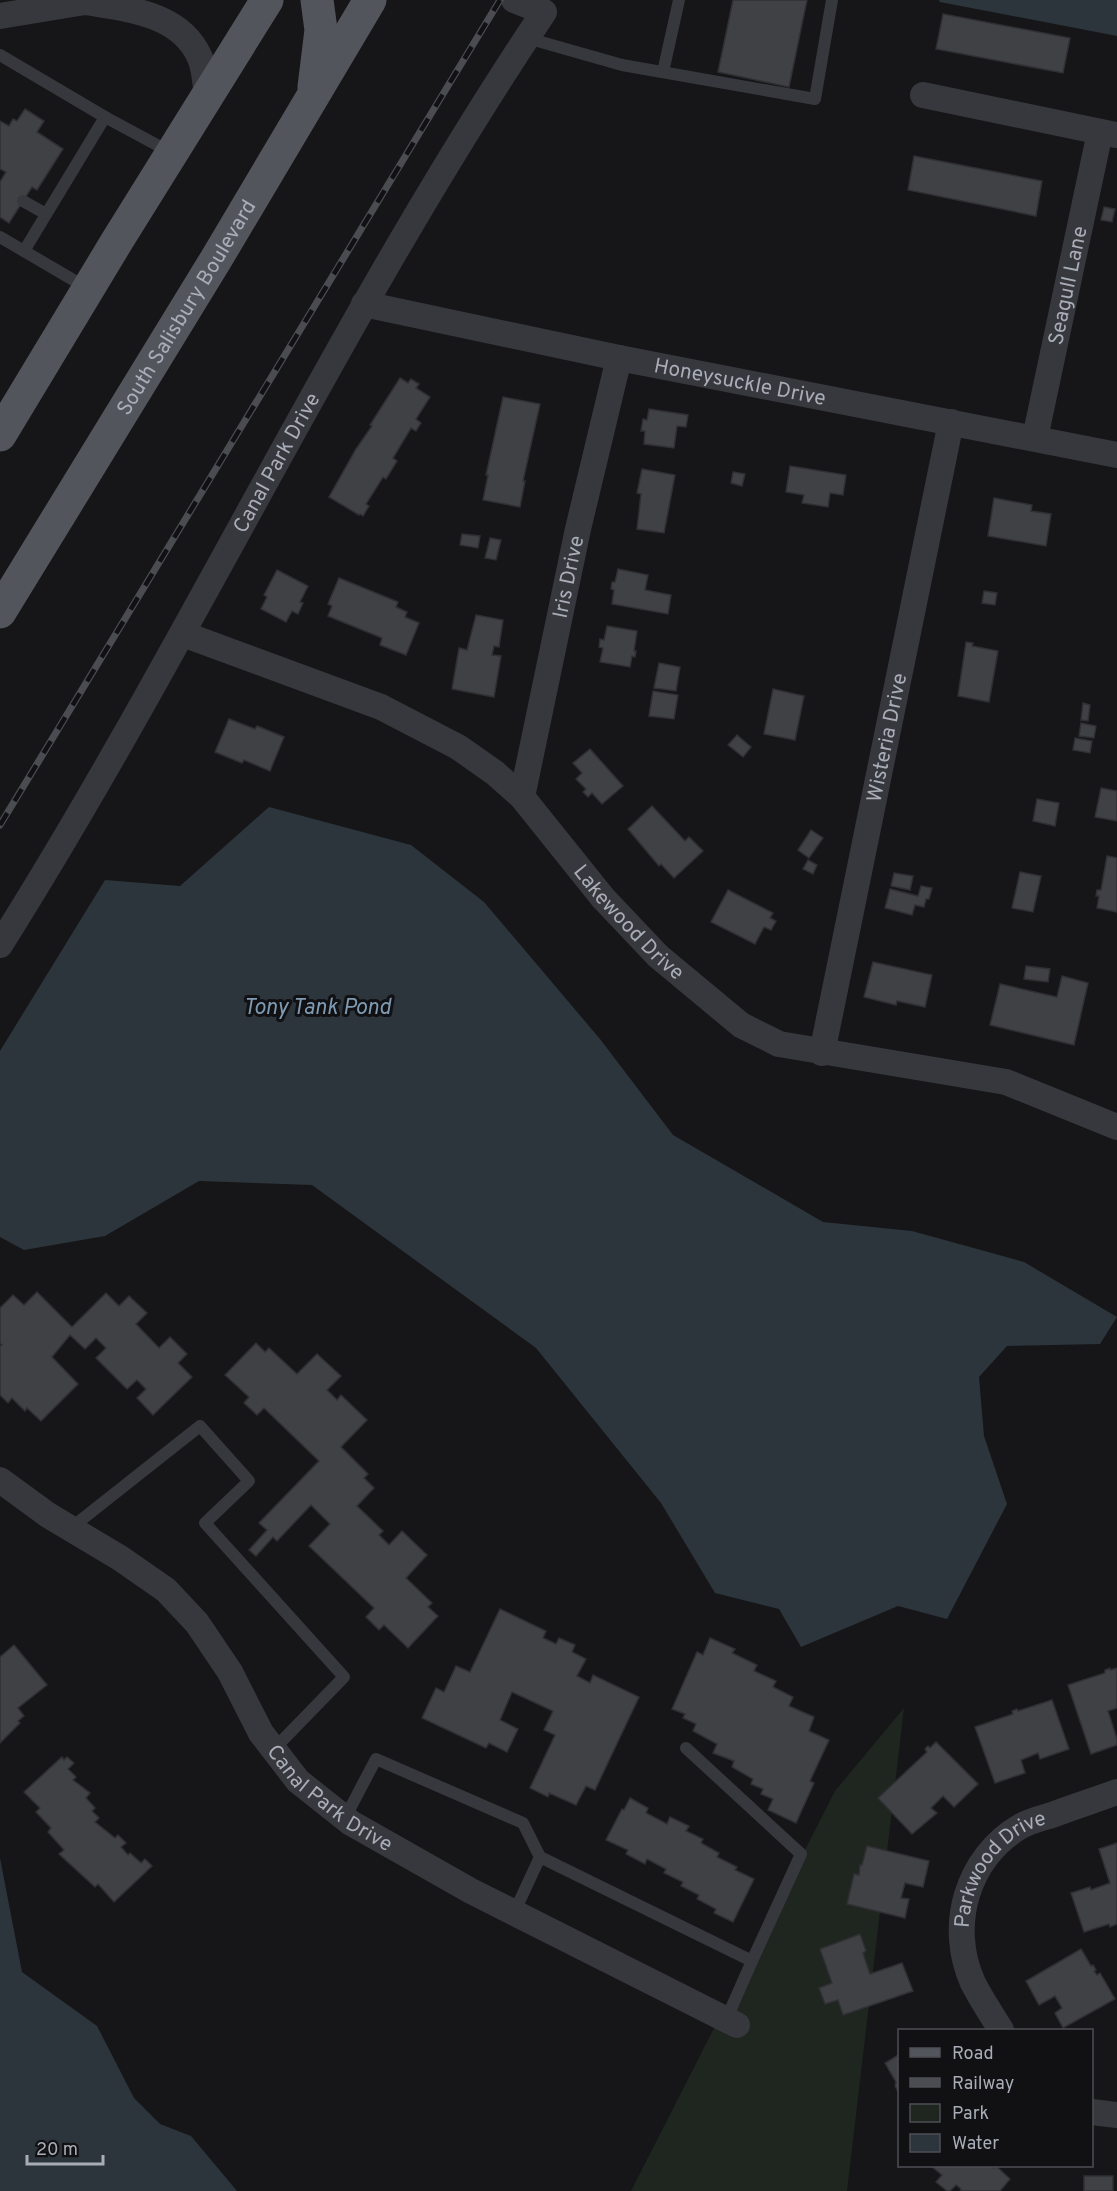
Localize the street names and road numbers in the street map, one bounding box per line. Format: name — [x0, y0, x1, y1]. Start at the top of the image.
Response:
street label: South Salisbury Boulevard — [112, 195, 263, 421]
street label: Seagull Lane — [1043, 224, 1095, 348]
street label: Honeysuckle Drive — [651, 353, 828, 413]
street label: Canal Park Drive — [228, 388, 327, 538]
street label: Iris Drive — [548, 533, 591, 621]
street label: Wisteria Drive — [862, 671, 914, 805]
street label: Lakewood Drive — [567, 860, 689, 987]
street label: Canal Park Drive — [260, 1740, 397, 1859]
street label: Parkwood Drive — [950, 1806, 1049, 1929]

